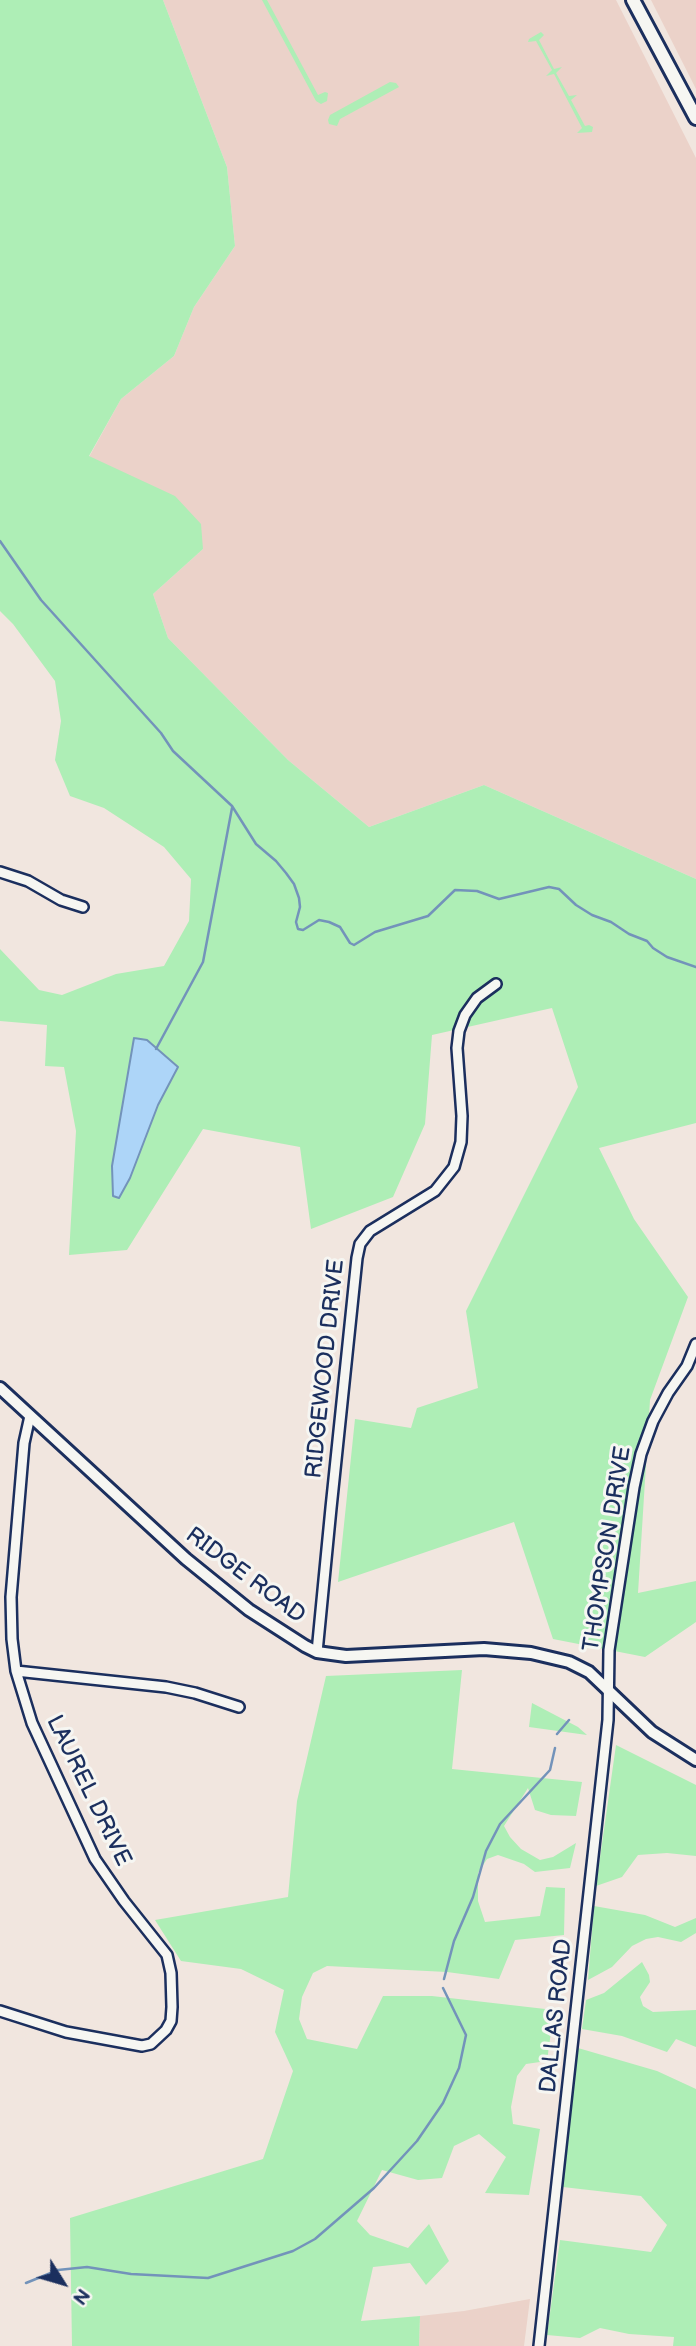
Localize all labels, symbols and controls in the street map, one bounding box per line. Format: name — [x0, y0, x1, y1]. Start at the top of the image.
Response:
street label: RIDGEWOOD DRIVE — [301, 1258, 351, 1480]
street label: THOMPSON DRIVE — [578, 1445, 638, 1653]
street label: RIDGE ROAD — [180, 1522, 310, 1630]
street label: LAUREL DRIVE — [40, 1711, 136, 1871]
street label: DALLAS ROAD — [535, 1938, 579, 2094]
north arrow — [28, 2248, 98, 2318]
text: N — [67, 2283, 94, 2309]

